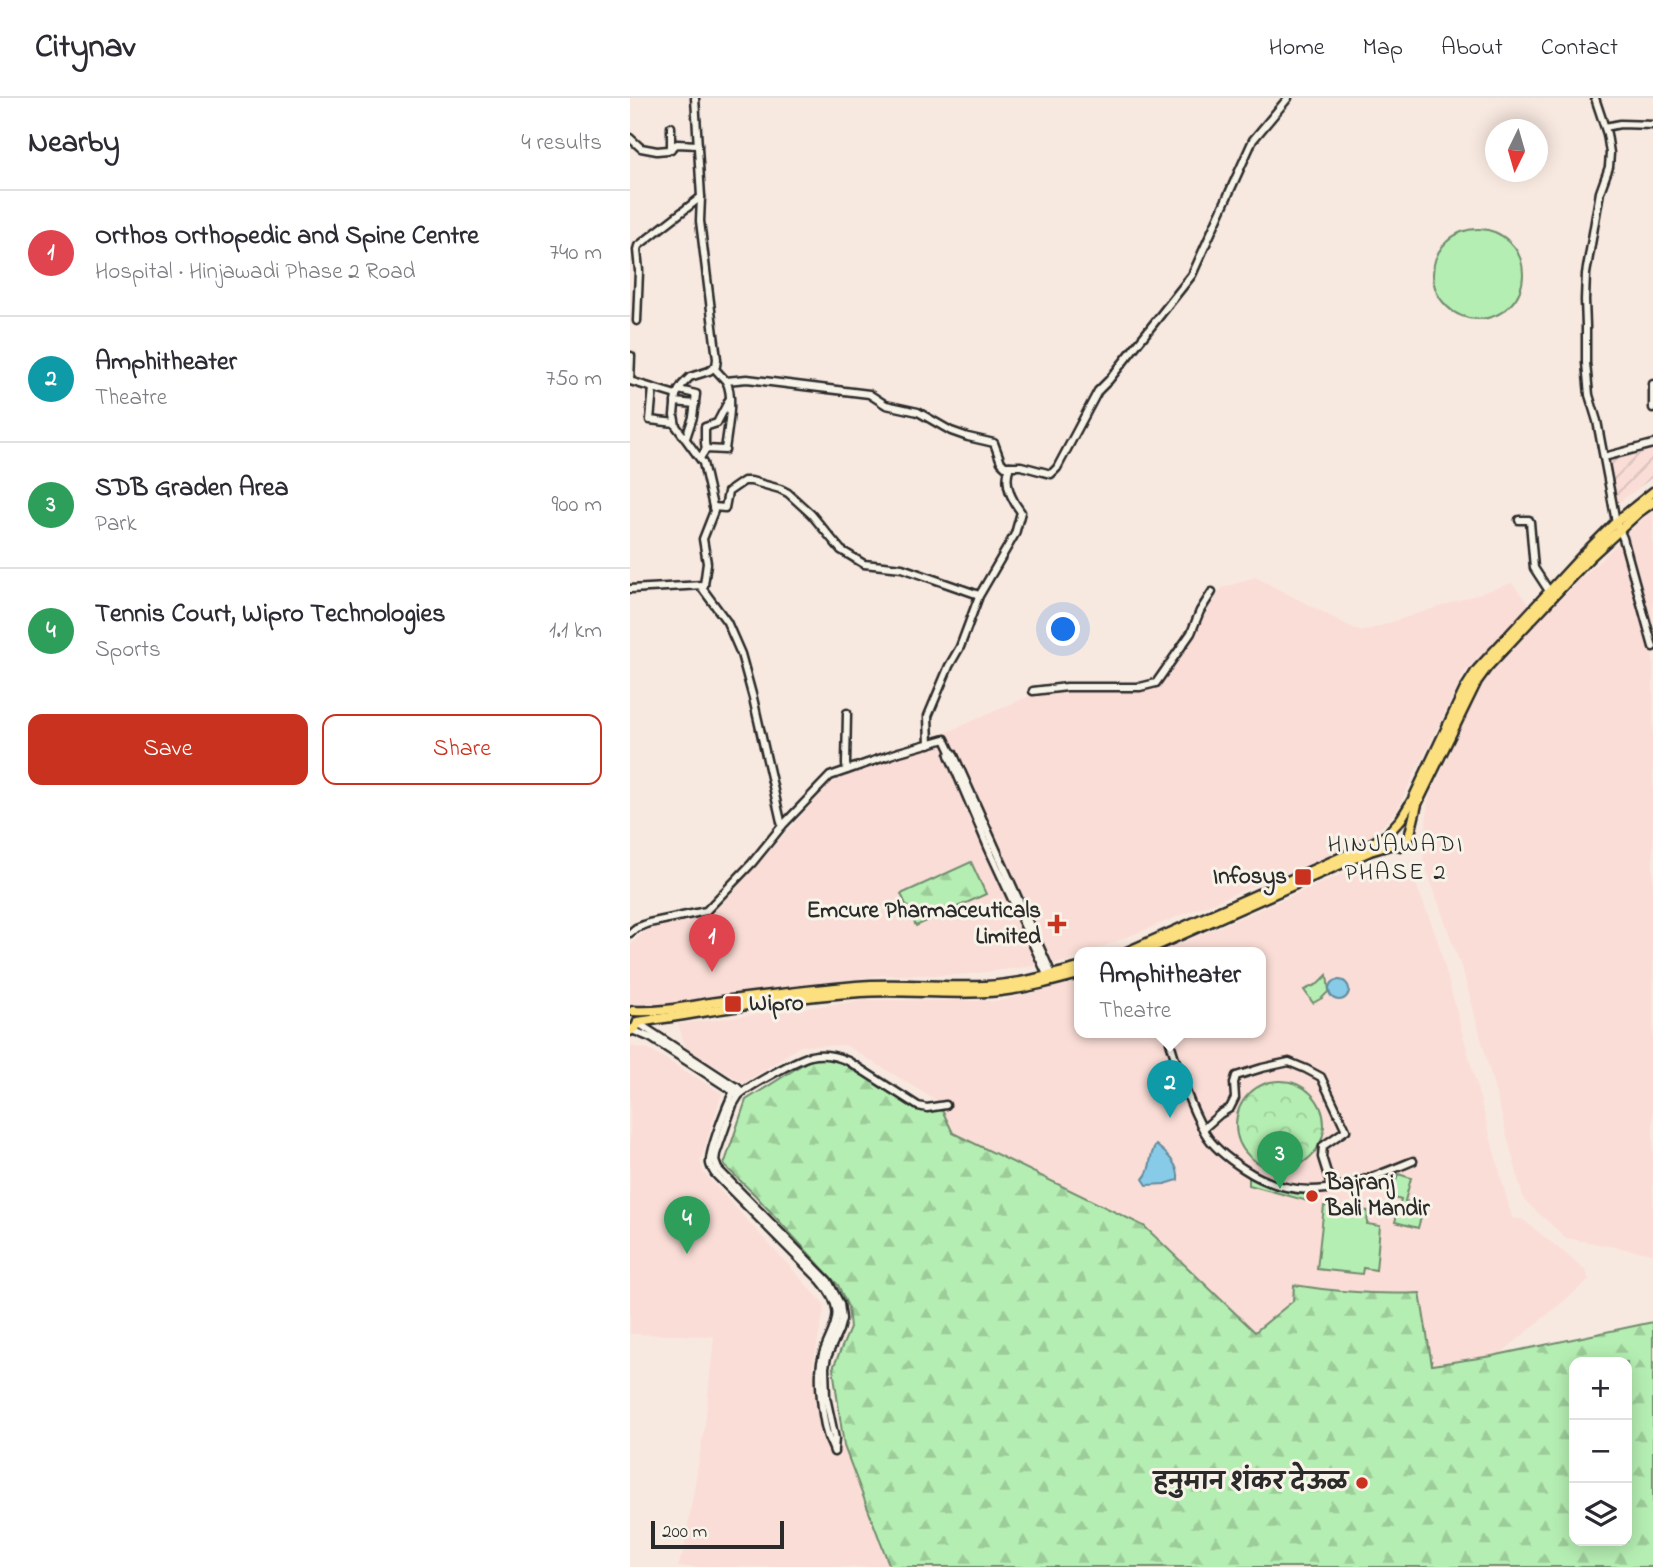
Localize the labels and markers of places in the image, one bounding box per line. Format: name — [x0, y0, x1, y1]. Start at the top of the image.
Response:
place label: Infosys — [1213, 861, 1287, 896]
marker: Infosys — [1293, 867, 1313, 887]
place label: Emcure Pharmaceuticals Limited — [806, 895, 1041, 954]
pin: 1 — [689, 914, 735, 972]
marker: Emcure Pharmaceuticals Limited — [1047, 914, 1067, 934]
place label: Wipro — [749, 988, 804, 1021]
marker: Wipro — [723, 994, 743, 1014]
pin: 2 — [1147, 1060, 1193, 1118]
pin: 3 — [1257, 1131, 1303, 1189]
place label: Bajranj Bali Mandir — [1325, 1167, 1430, 1226]
marker: Bajranj Bali Mandir — [1304, 1188, 1320, 1204]
pin: 4 — [664, 1196, 710, 1254]
place label: हनुमान शंकर देऊळ — [1152, 1461, 1350, 1500]
marker: हनुमान शंकर देऊळ — [1354, 1475, 1370, 1491]

